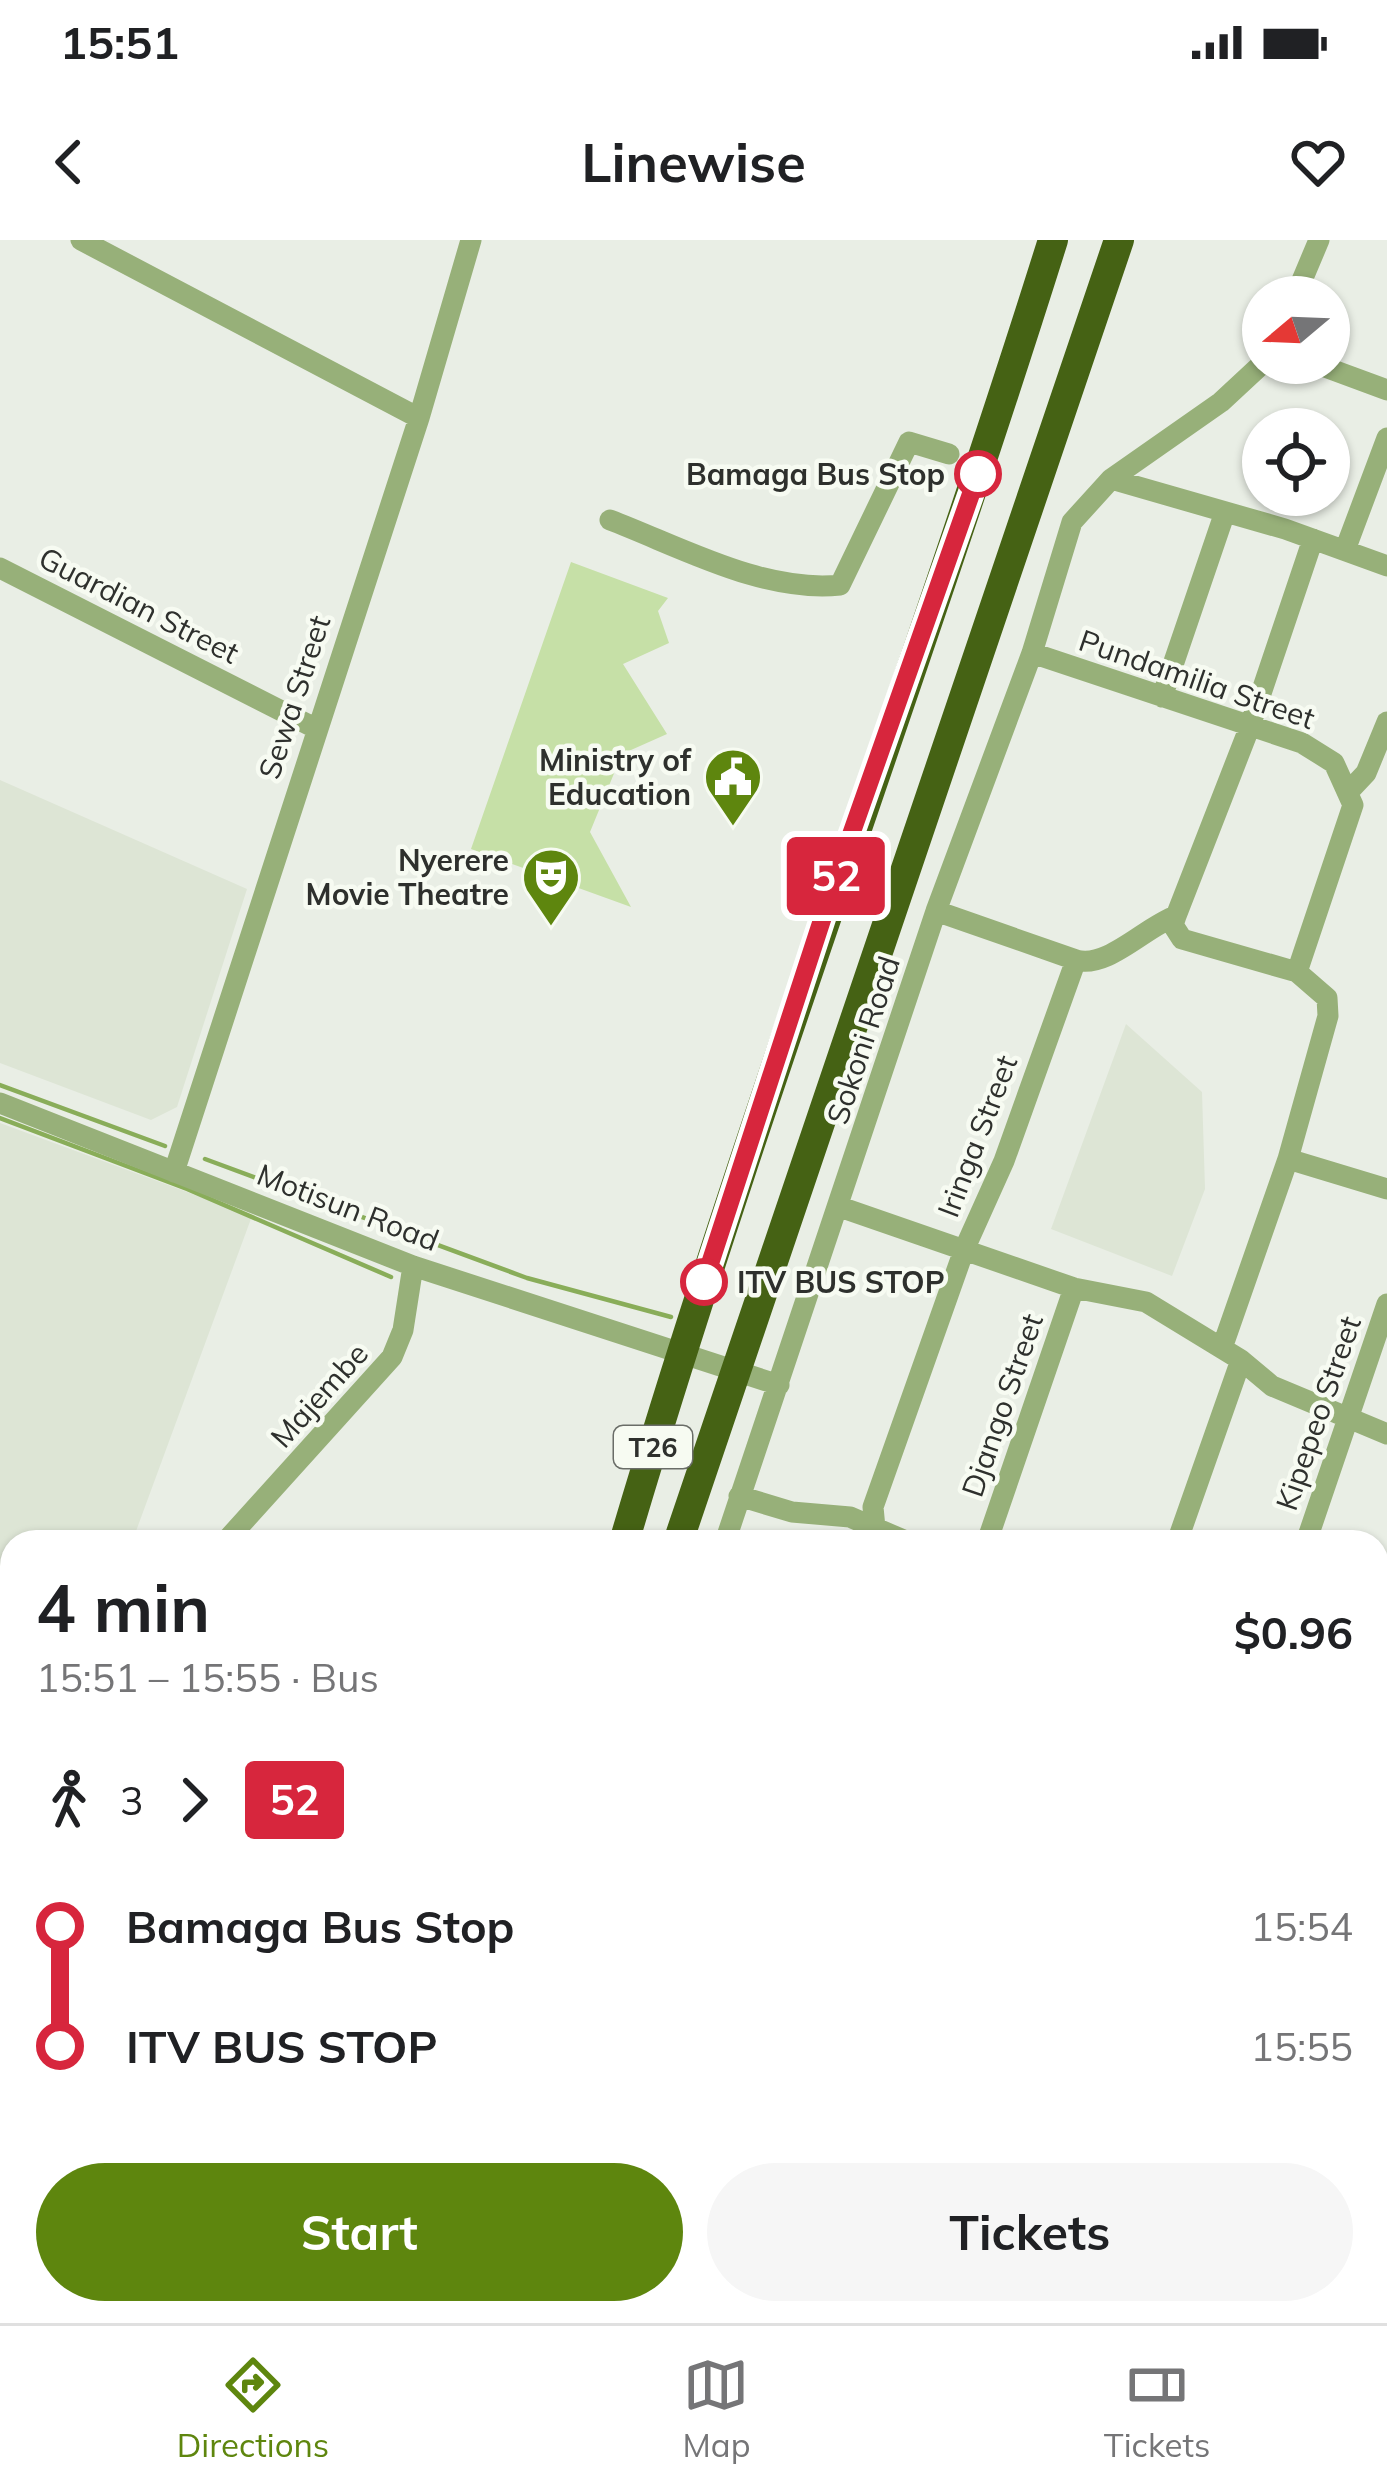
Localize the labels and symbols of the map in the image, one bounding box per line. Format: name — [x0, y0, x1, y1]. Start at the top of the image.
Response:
north arrow — [1242, 276, 1350, 384]
marker: Bamaga Bus Stop — [956, 452, 1000, 496]
place label: Bamaga Bus Stop — [686, 455, 945, 493]
street label: Guardian Street — [33, 538, 245, 672]
street label: Sewa Street — [250, 611, 338, 783]
street label: Pundamilia Street — [1074, 621, 1320, 737]
place label: Ministry of Education — [539, 741, 692, 813]
public building icon: Ministry of Education — [702, 746, 764, 828]
line badge: 52 — [782, 837, 890, 915]
place label: Nyerere Movie Theatre — [306, 841, 509, 913]
theatre icon: Nyerere Movie Theatre — [520, 846, 582, 928]
street label: Sokoni Road — [818, 951, 908, 1129]
street label: Iringa Street — [929, 1050, 1025, 1222]
street label: Motisun Road — [252, 1155, 444, 1259]
marker: ITV BUS STOP — [682, 1260, 726, 1304]
place label: ITV BUS STOP — [737, 1263, 945, 1301]
street label: Django Street — [953, 1308, 1051, 1502]
street label: Kipepeo Street — [1267, 1311, 1369, 1515]
street label: Majembe — [262, 1335, 376, 1455]
road number: T26 — [614, 1426, 692, 1468]

